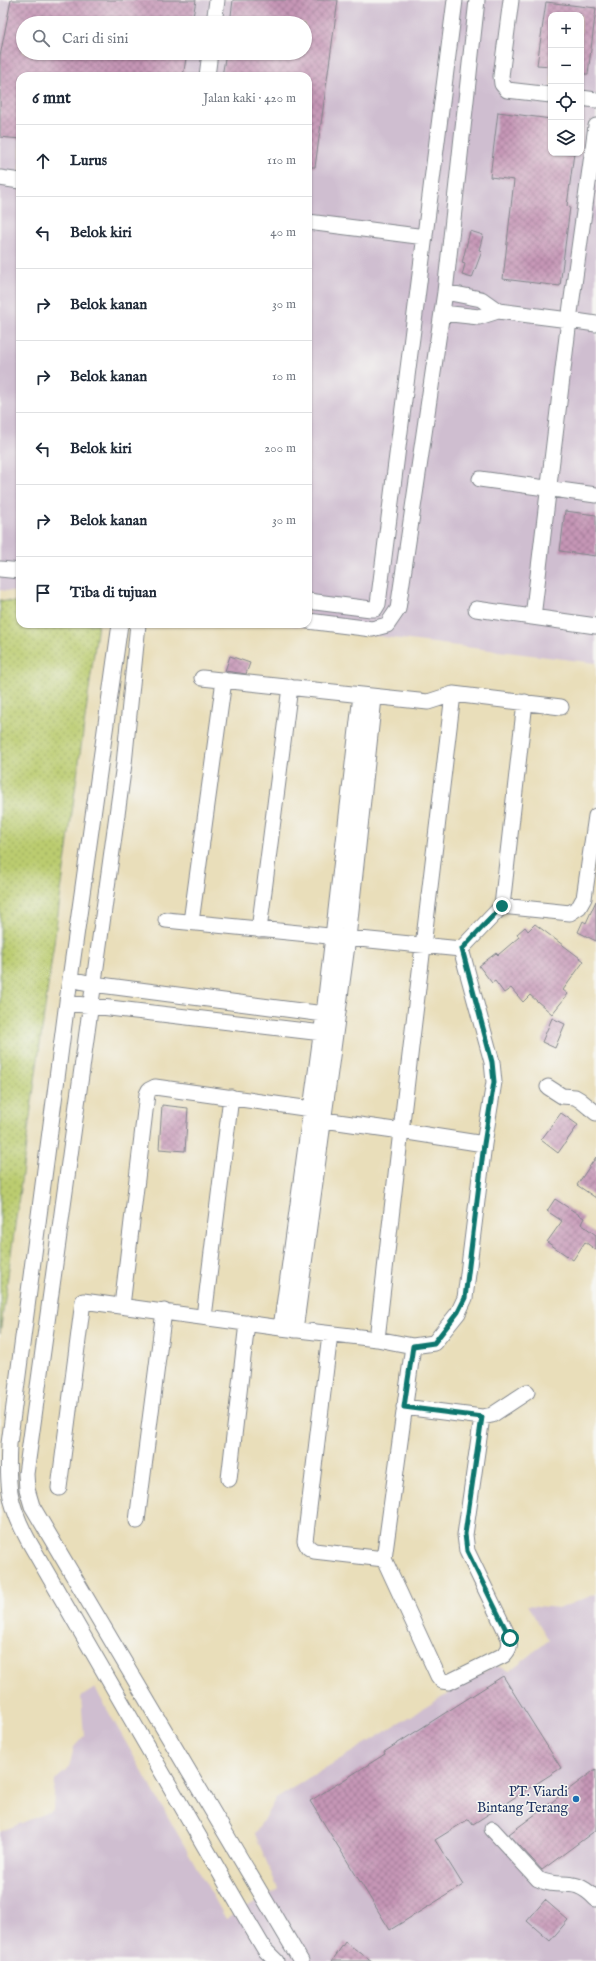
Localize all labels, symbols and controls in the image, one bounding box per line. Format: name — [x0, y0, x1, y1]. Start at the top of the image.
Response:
map controls — [548, 12, 584, 156]
button: + — [548, 12, 584, 48]
search box — [16, 16, 312, 60]
icon: search — [30, 27, 52, 49]
text: Cari di sini — [62, 29, 129, 48]
button: − — [548, 48, 584, 84]
button: locate — [548, 84, 584, 120]
text: 6 mnt — [32, 88, 71, 109]
text: Jalan kaki · 420 m — [203, 90, 296, 107]
button: layers — [548, 120, 584, 156]
icon: ahead — [32, 150, 54, 172]
text: Lurus — [70, 151, 107, 170]
text: 110 m — [267, 152, 296, 169]
icon: left — [32, 222, 54, 244]
text: Belok kiri — [70, 223, 132, 242]
text: 40 m — [270, 224, 296, 241]
icon: right — [32, 294, 54, 316]
text: Belok kanan — [70, 295, 147, 314]
text: 30 m — [272, 296, 296, 313]
icon: right — [32, 366, 54, 388]
text: Belok kanan — [70, 367, 147, 386]
text: 10 m — [272, 368, 296, 385]
icon: left — [32, 438, 54, 460]
text: Belok kiri — [70, 439, 132, 458]
text: 200 m — [264, 440, 296, 457]
icon: right — [32, 510, 54, 532]
text: Belok kanan — [70, 511, 147, 530]
text: 30 m — [272, 512, 296, 529]
icon: arrive — [32, 582, 54, 604]
text: Tiba di tujuan — [70, 583, 157, 602]
route end — [493, 897, 511, 915]
route start — [501, 1629, 519, 1647]
place label: PT. Viardi Bintang Terang — [477, 1783, 568, 1817]
marker: PT. Viardi Bintang Terang — [571, 1794, 581, 1804]

